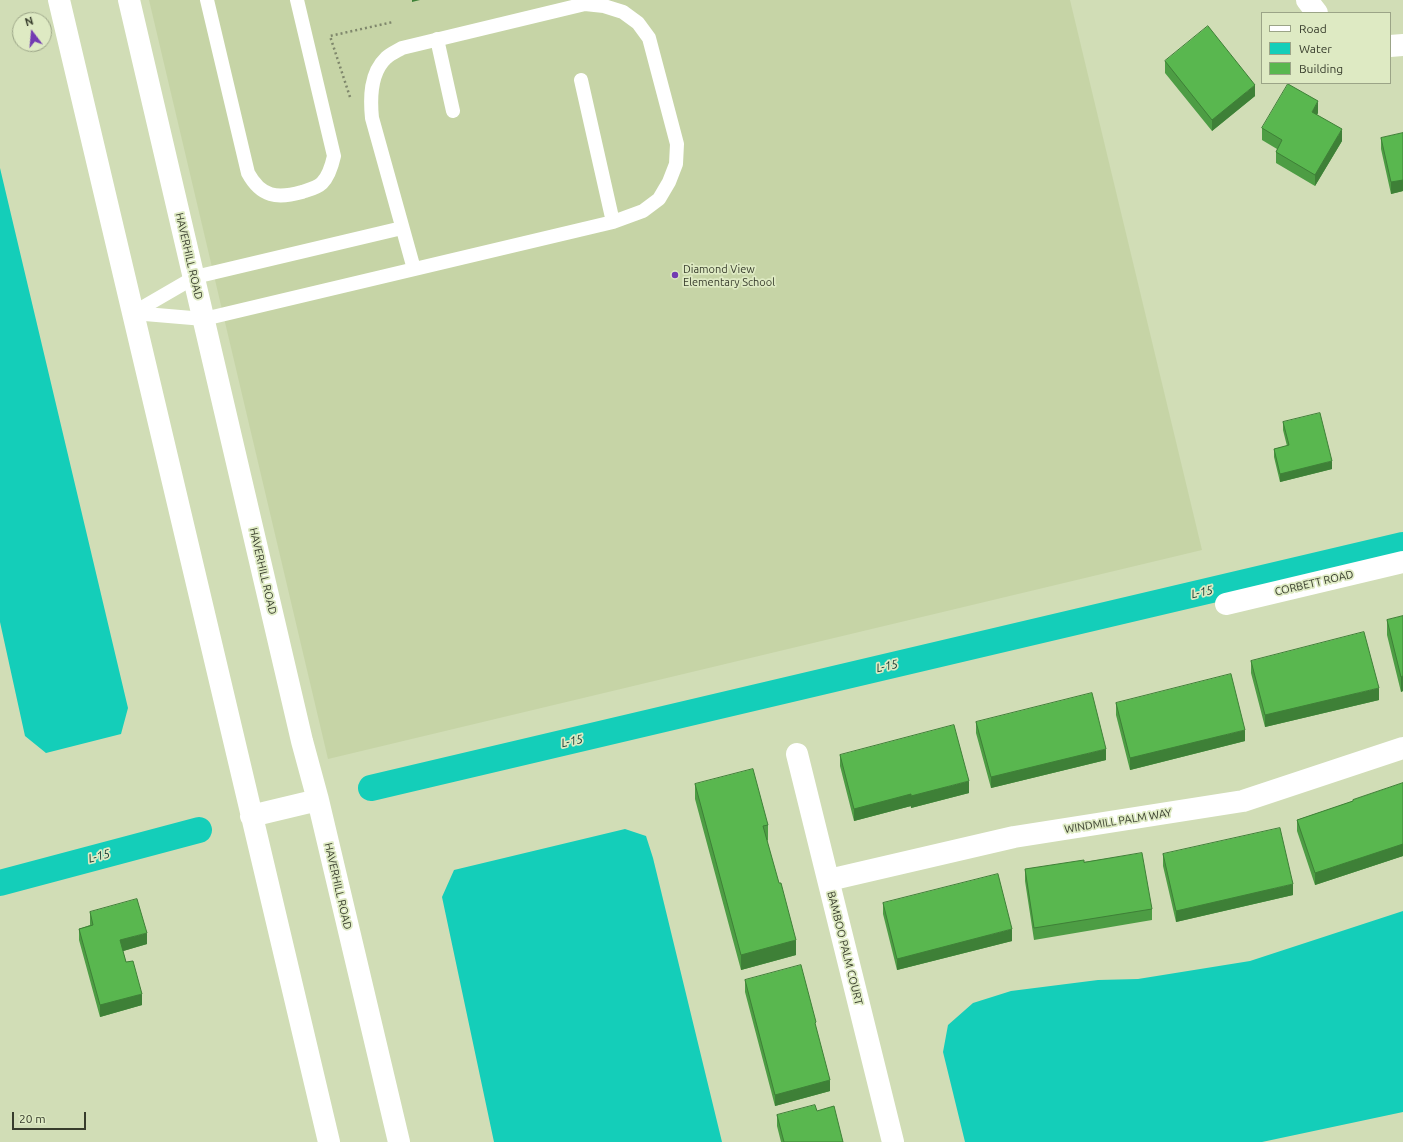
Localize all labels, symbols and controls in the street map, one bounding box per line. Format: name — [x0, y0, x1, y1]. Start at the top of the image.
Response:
north arrow — [12, 12, 52, 52]
legend — [1261, 12, 1391, 84]
text: N — [23, 15, 35, 28]
text: Road — [1299, 22, 1327, 35]
text: Water — [1299, 42, 1332, 55]
text: Building — [1299, 62, 1343, 75]
street label: HAVERHILL ROAD — [173, 211, 205, 301]
place label: Diamond View Elementary School — [683, 262, 775, 288]
marker: Diamond View Elementary School — [670, 270, 680, 280]
street label: HAVERHILL ROAD — [247, 526, 279, 616]
street label: CORBETT ROAD — [1273, 568, 1355, 598]
water label: L-15 — [1190, 583, 1214, 601]
water label: L-15 — [875, 657, 899, 675]
water label: L-15 — [560, 732, 584, 750]
street label: WINDMILL PALM WAY — [1063, 806, 1173, 836]
street label: HAVERHILL ROAD — [322, 841, 354, 931]
water label: L-15 — [86, 846, 112, 866]
street label: BAMBOO PALM COURT — [824, 890, 866, 1006]
scale bar — [14, 1104, 88, 1130]
text: 20 m — [19, 1112, 46, 1125]

